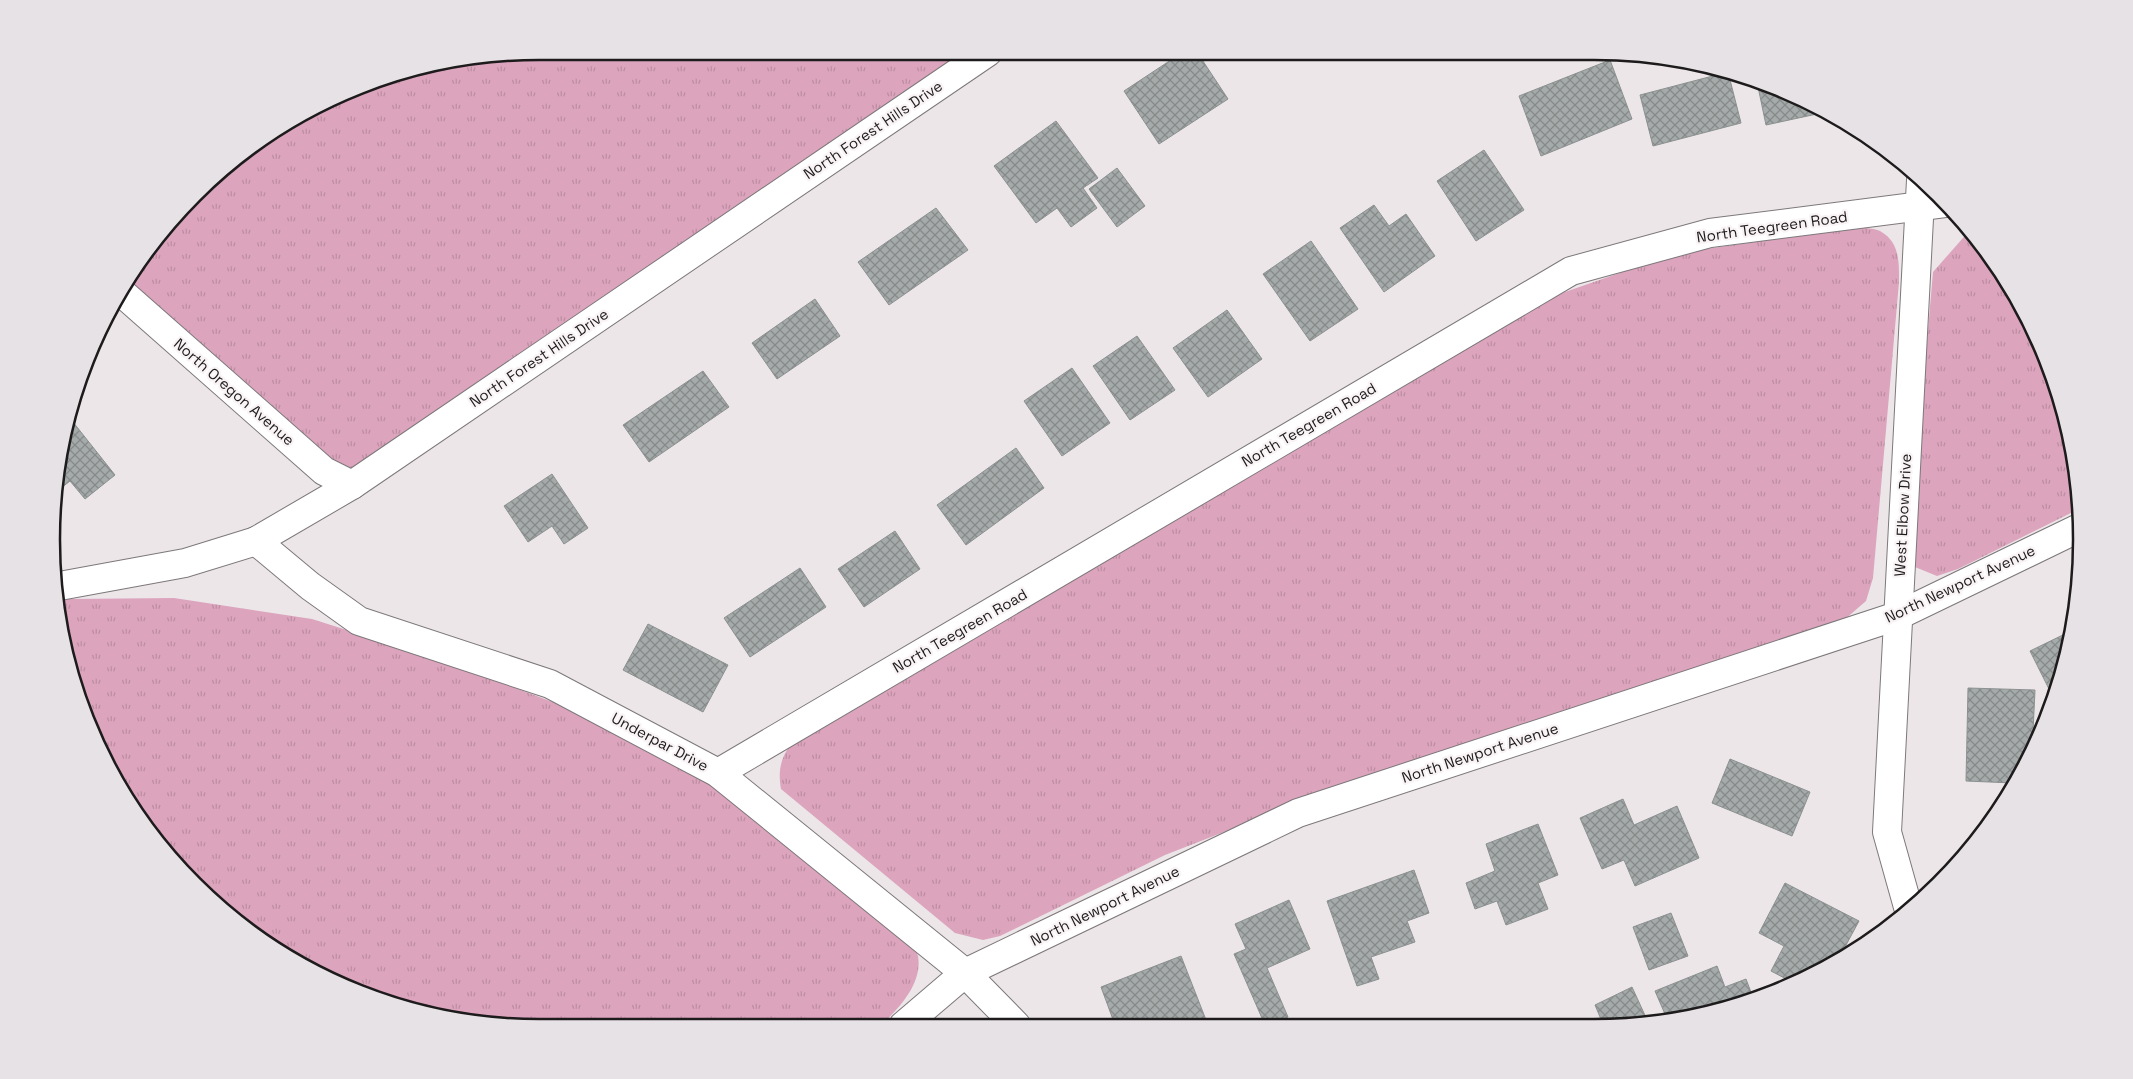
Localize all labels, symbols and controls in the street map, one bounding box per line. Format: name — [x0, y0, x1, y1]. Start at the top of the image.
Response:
street label: North Forest Hills Drive — [800, 76, 946, 183]
street label: North Teegreen Road — [1695, 207, 1849, 247]
street label: North Forest Hills Drive — [466, 304, 612, 411]
street label: North Oregon Avenue — [170, 334, 299, 449]
street label: North Teegreen Road — [1238, 378, 1379, 471]
street label: West Elbow Drive — [1890, 453, 1915, 577]
street label: North Newport Avenue — [1882, 540, 2038, 627]
street label: North Teegreen Road — [889, 584, 1030, 677]
street label: Underpar Drive — [608, 708, 712, 775]
street label: North Newport Avenue — [1399, 718, 1561, 787]
street label: North Newport Avenue — [1027, 861, 1183, 950]

